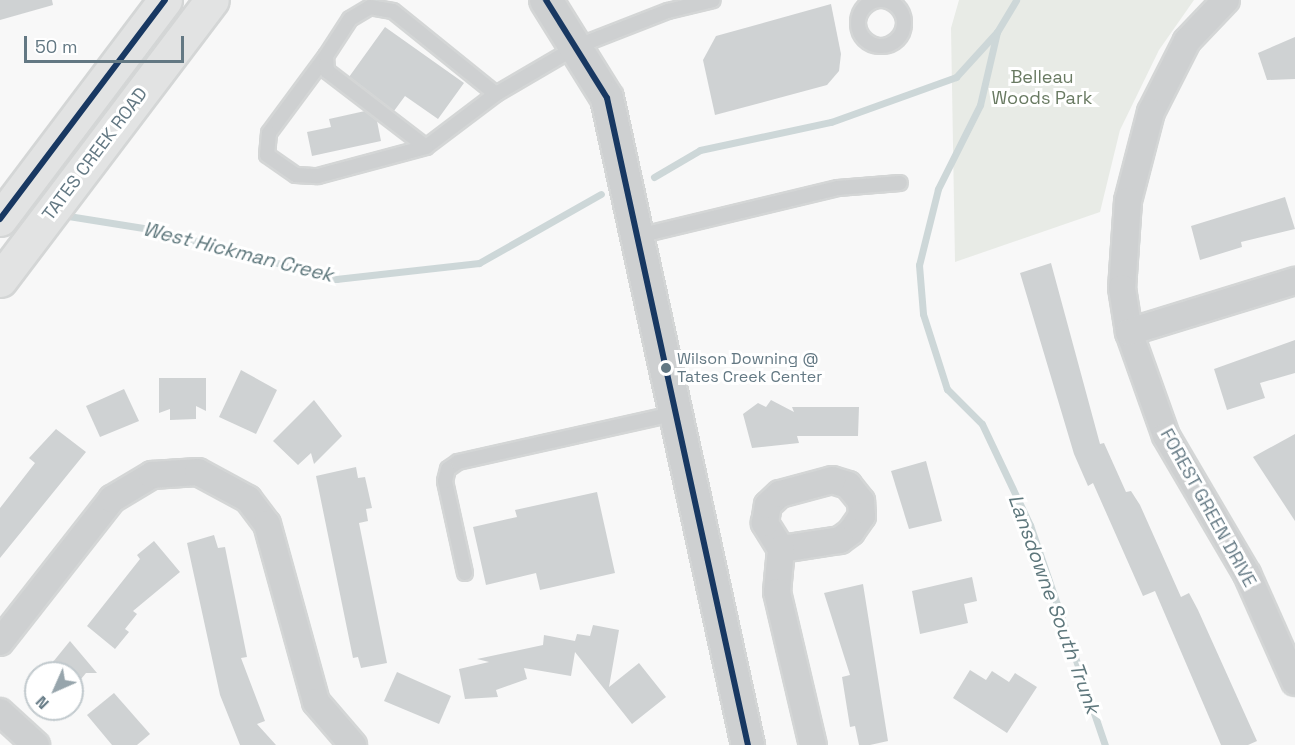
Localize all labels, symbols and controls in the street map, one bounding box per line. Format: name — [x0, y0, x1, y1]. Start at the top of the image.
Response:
scale bar — [27, 24, 188, 62]
text: 50 m — [35, 35, 77, 58]
park label: Belleau Woods Park — [992, 67, 1092, 110]
street label: TATES CREEK ROAD — [38, 83, 152, 225]
water label: West Hickman Creek — [140, 217, 336, 287]
place label: Wilson Downing @ Tates Creek Center — [677, 349, 822, 387]
marker: Wilson Downing @ Tates Creek Center — [660, 362, 672, 374]
street label: FOREST GREEN DRIVE — [1155, 425, 1261, 591]
water label: Lansdowne South Trunk — [1003, 491, 1105, 717]
north arrow — [24, 661, 84, 721]
text: N — [31, 691, 54, 714]

